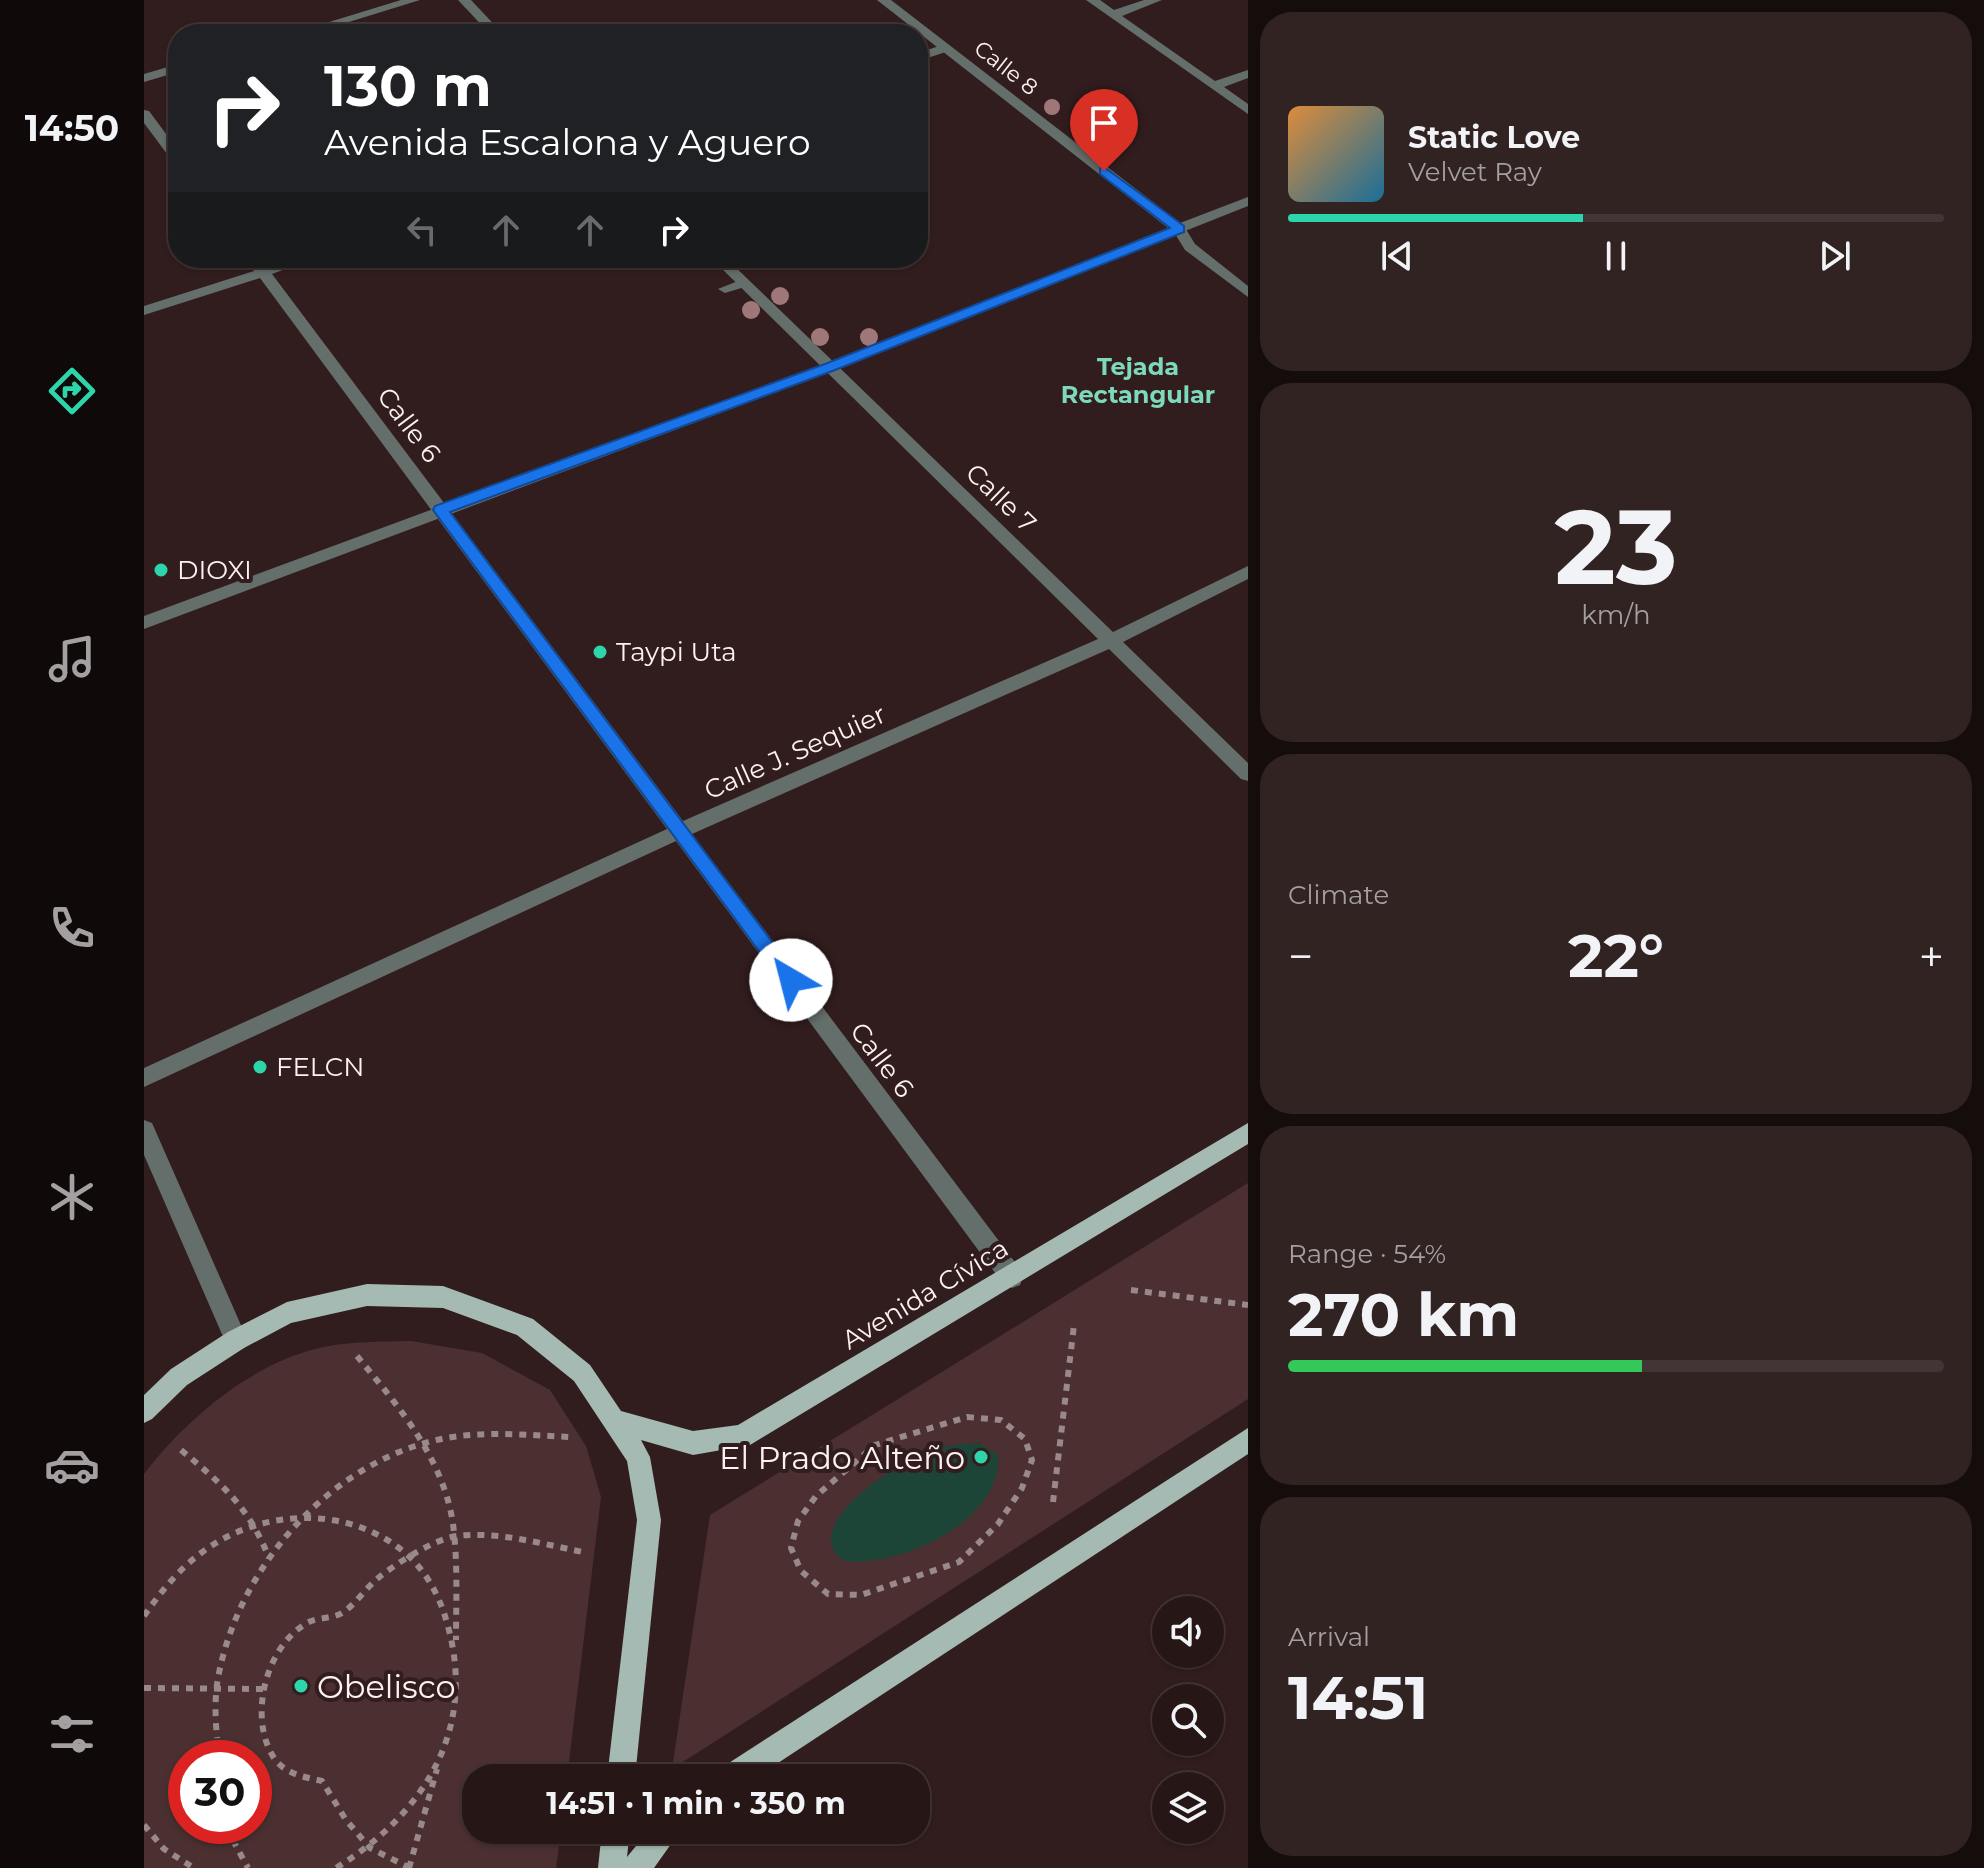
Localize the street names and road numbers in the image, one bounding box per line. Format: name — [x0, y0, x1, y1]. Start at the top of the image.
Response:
street label: Calle 8 — [969, 35, 1043, 101]
street label: Calle 6 — [370, 381, 448, 469]
street label: Calle 7 — [959, 457, 1043, 539]
street label: Calle J. Sequier — [699, 698, 891, 806]
street label: Calle 6 — [843, 1016, 921, 1104]
street label: Avenida Cívica — [836, 1232, 1014, 1356]

